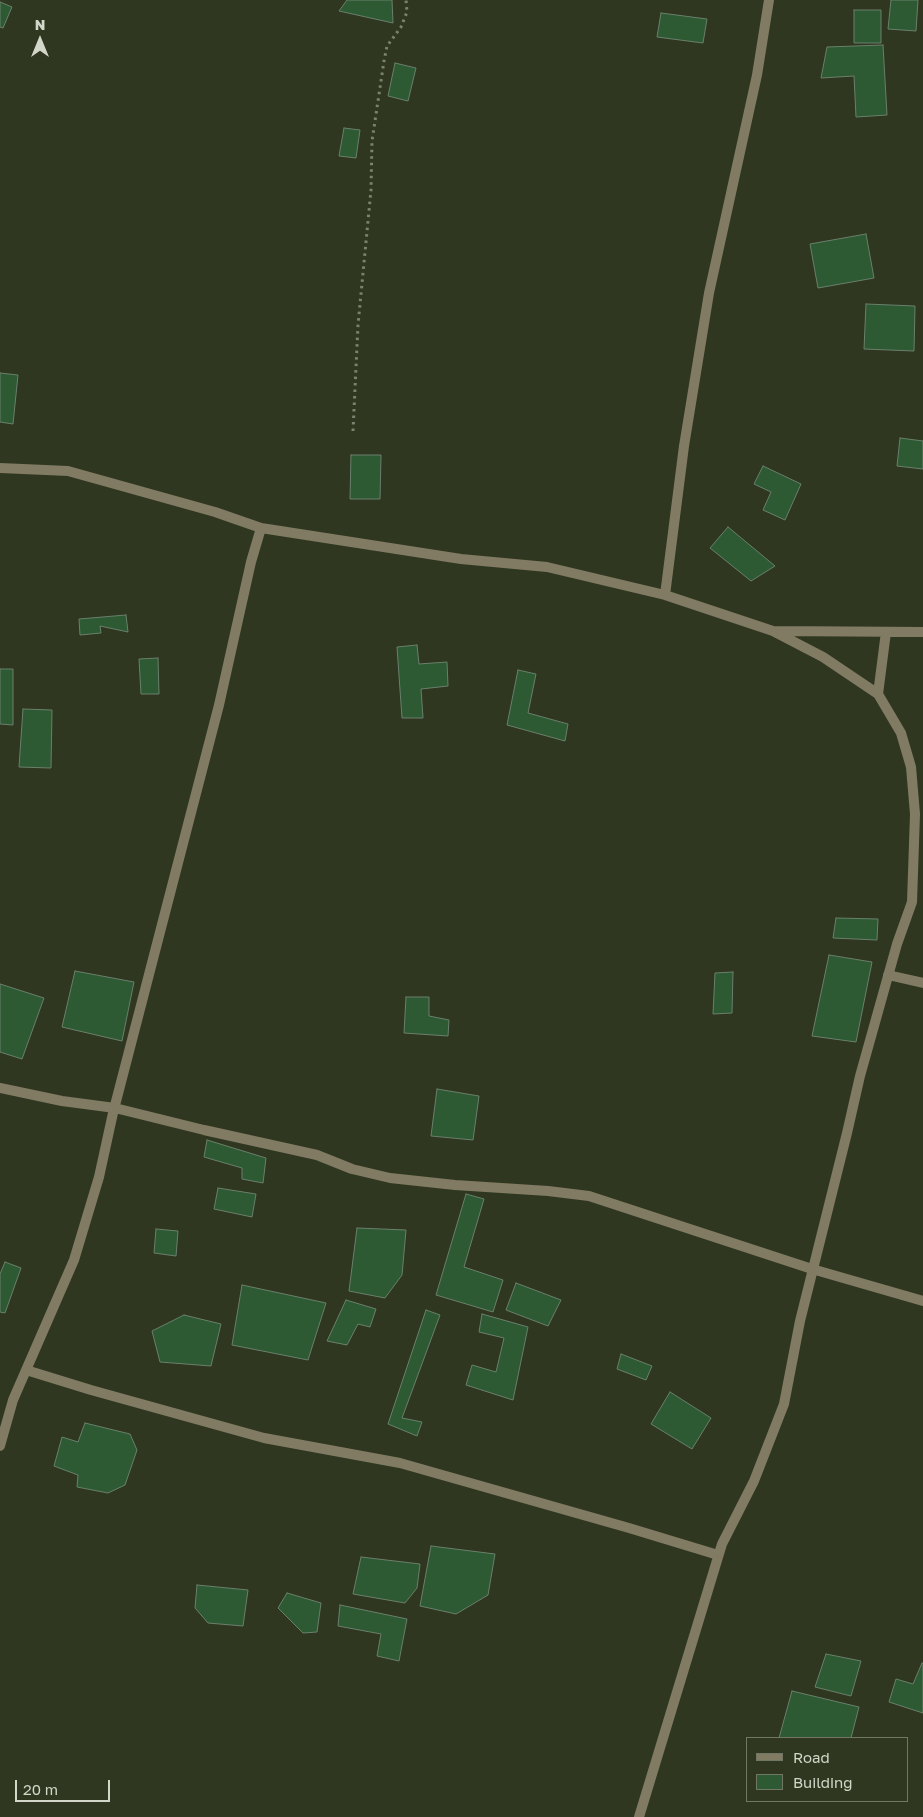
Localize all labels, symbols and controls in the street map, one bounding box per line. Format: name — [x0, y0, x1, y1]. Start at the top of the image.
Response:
north arrow — [15, 15, 65, 65]
text: N — [35, 16, 45, 33]
legend — [746, 1737, 908, 1802]
text: Road — [793, 1748, 830, 1766]
scale bar — [18, 1770, 112, 1802]
text: Building — [793, 1773, 853, 1791]
text: 20 m — [23, 1780, 58, 1798]

